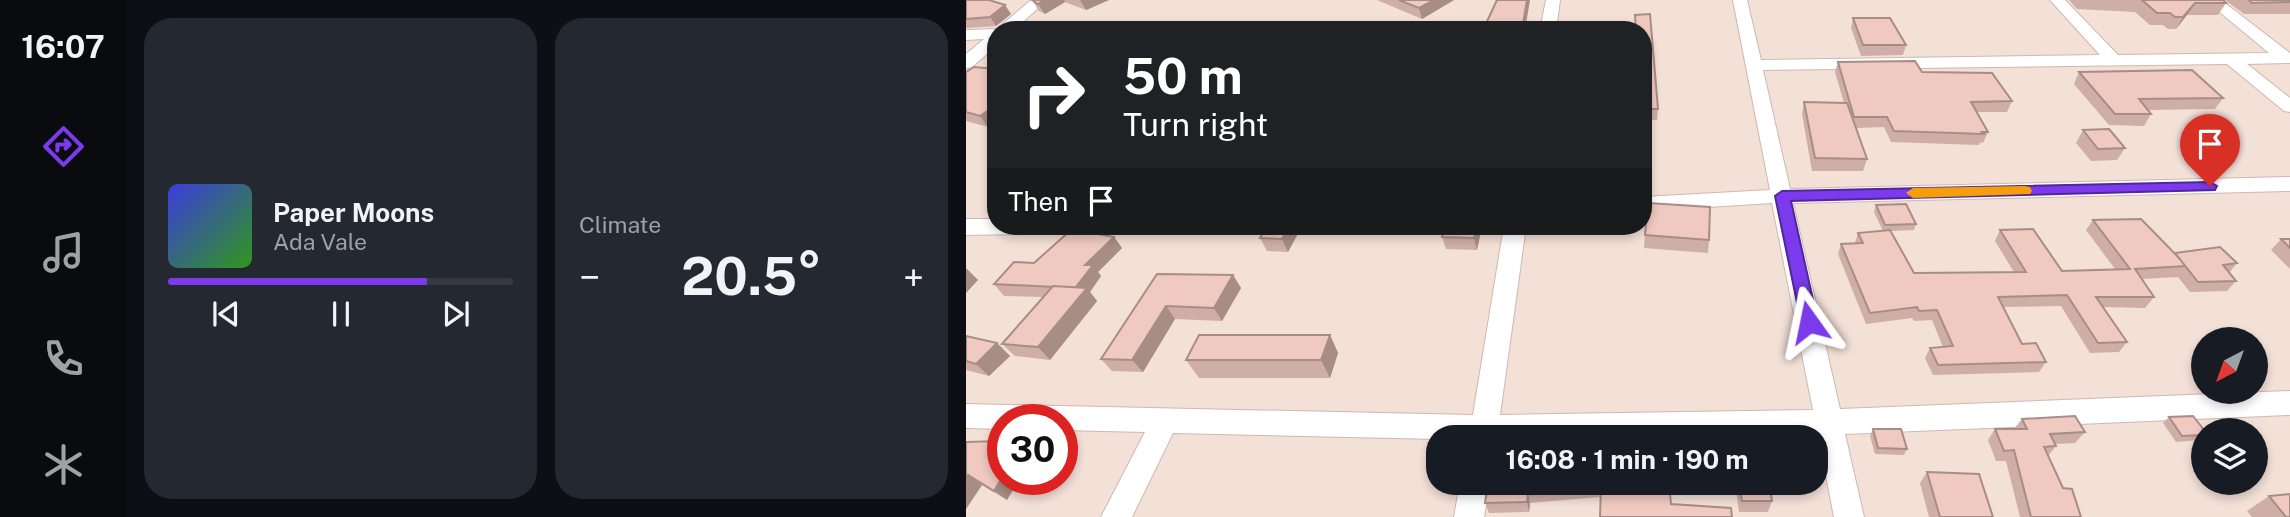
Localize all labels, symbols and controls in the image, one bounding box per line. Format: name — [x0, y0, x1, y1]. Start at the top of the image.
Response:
text: 16:07 — [21, 28, 105, 65]
text: 50 m — [1123, 47, 1243, 105]
icon: right — [1008, 49, 1099, 140]
text: Turn right — [1123, 106, 1268, 143]
pin — [2180, 114, 2240, 186]
icon: directions — [39, 122, 88, 171]
icon: arrive — [2191, 125, 2229, 163]
icon: arrive — [1082, 182, 1120, 220]
text: Then — [1008, 186, 1068, 217]
text: Paper Moons — [273, 197, 434, 228]
text: Climate — [579, 211, 661, 238]
icon: music — [39, 228, 88, 277]
text: Ada Vale — [273, 228, 367, 255]
text: 20.5° — [681, 246, 822, 307]
text: − — [579, 255, 600, 300]
text: + — [903, 255, 924, 300]
position arrow — [1772, 285, 1846, 359]
icon: previous — [207, 295, 245, 333]
icon: pause — [322, 295, 360, 333]
icon: next — [437, 295, 475, 333]
north arrow — [2191, 327, 2268, 404]
map controls — [2191, 327, 2268, 495]
icon: phone — [39, 334, 88, 383]
speed limit sign: 30 — [987, 404, 1078, 495]
button: layers — [2191, 418, 2268, 495]
icon: climate — [39, 440, 88, 489]
text: 16:08 · 1 min · 190 m — [1506, 444, 1749, 475]

